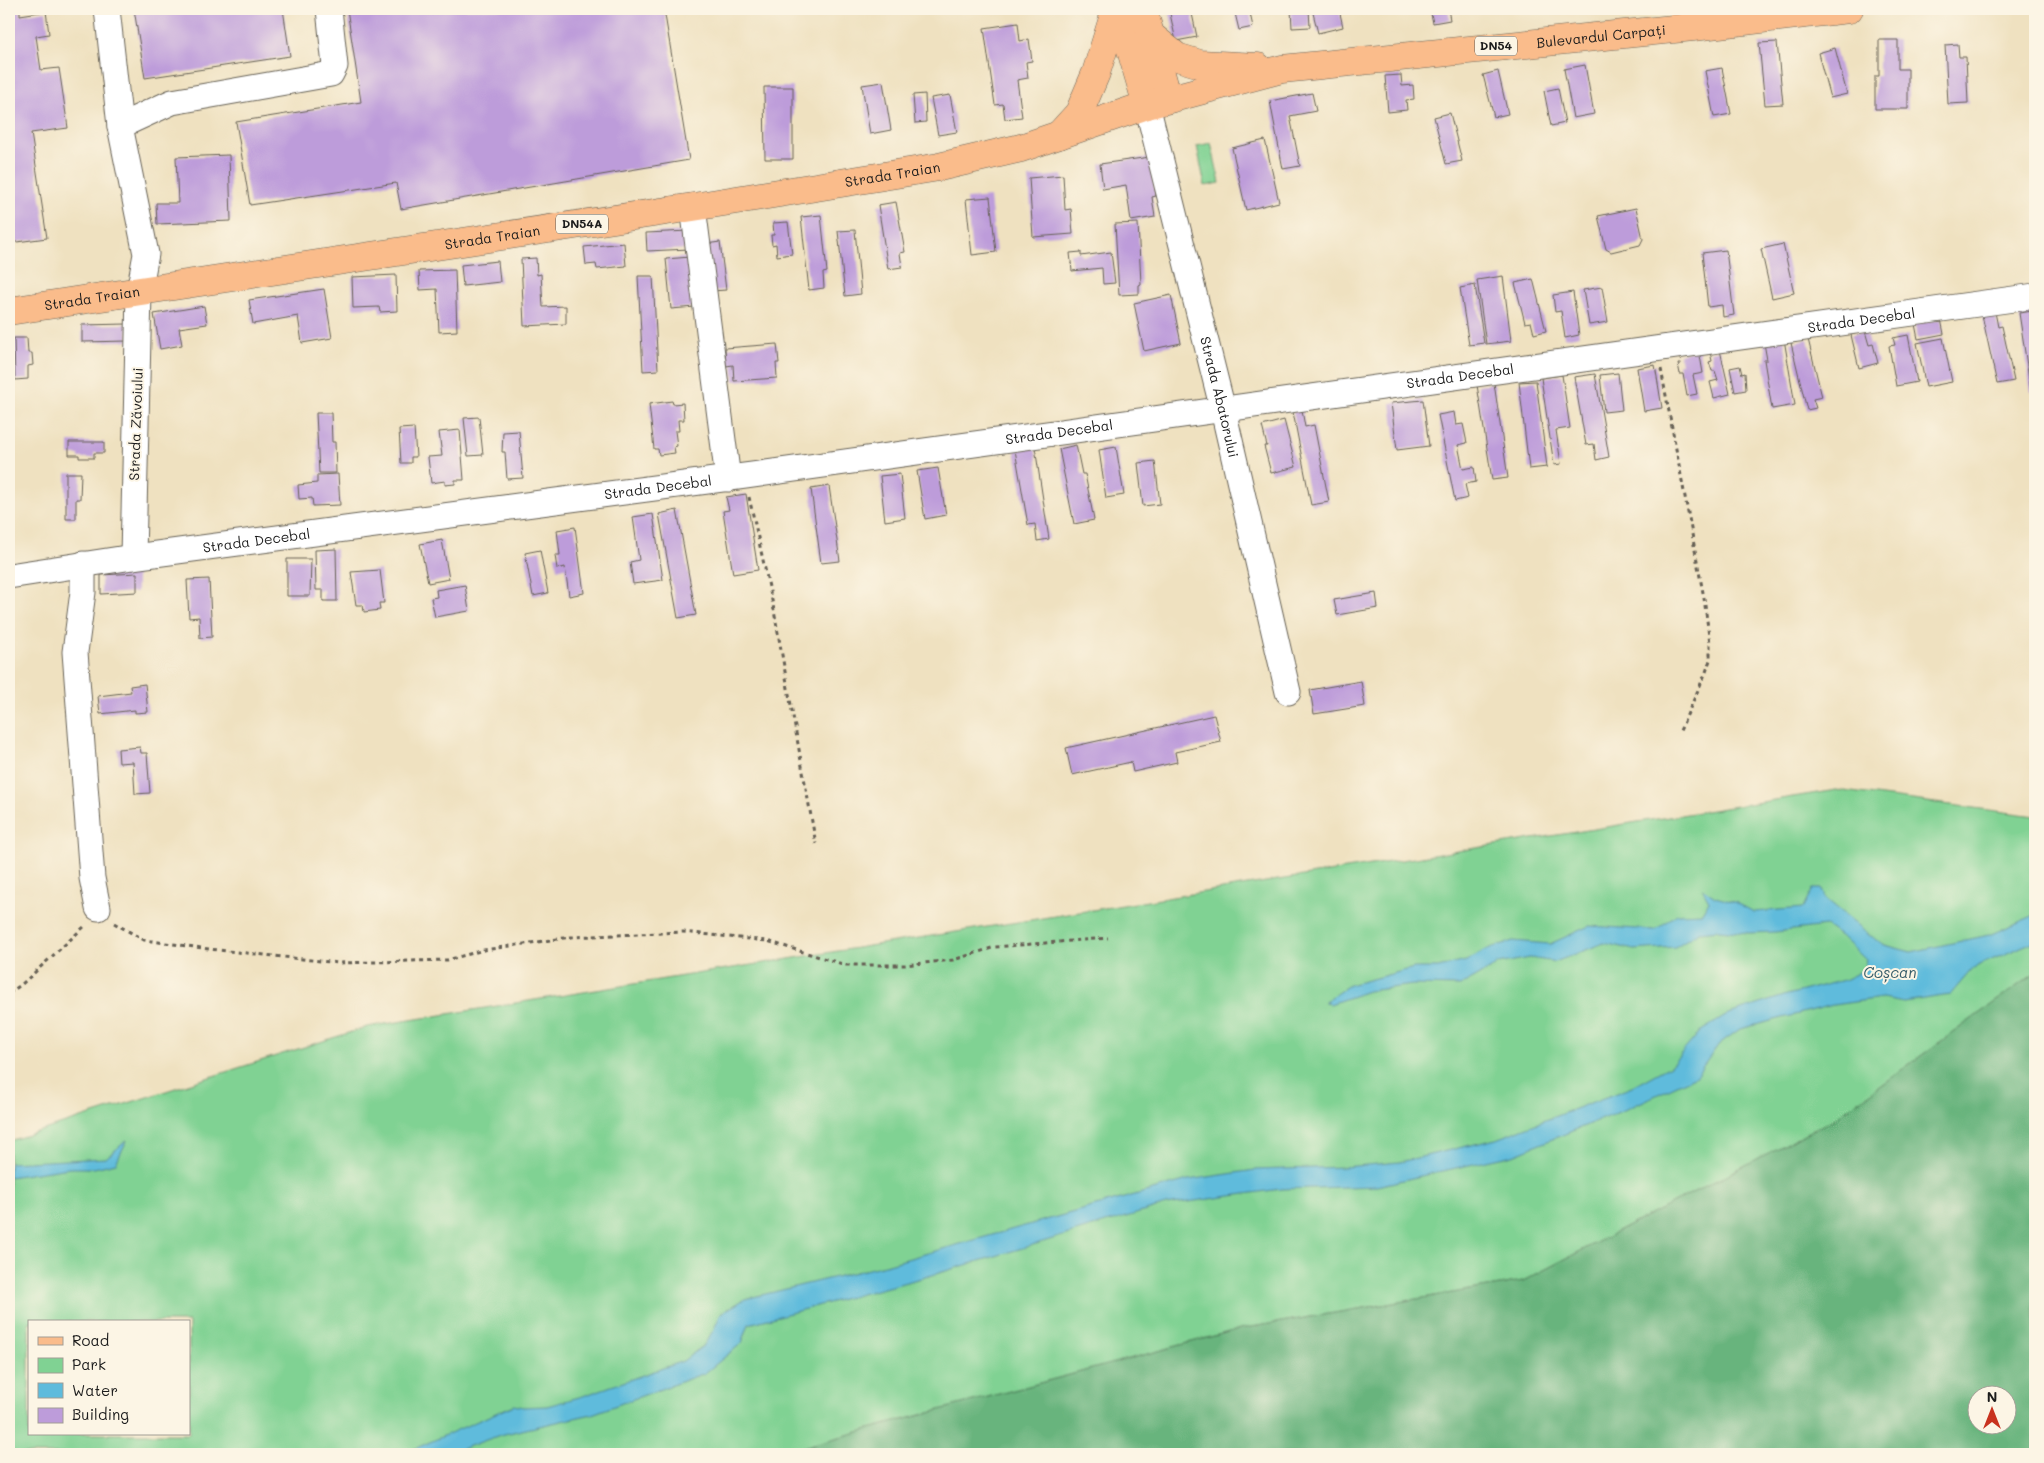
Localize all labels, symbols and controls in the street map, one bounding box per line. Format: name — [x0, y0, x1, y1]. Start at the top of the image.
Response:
street label: Bulevardul Carpați — [1536, 20, 1667, 52]
road number: DN54 — [1475, 36, 1517, 56]
street label: Strada Traian — [843, 157, 941, 191]
road number: DN54A — [556, 214, 608, 233]
street label: Strada Traian — [443, 220, 541, 254]
street label: Strada Traian — [43, 281, 141, 315]
street label: Strada Decebal — [1806, 303, 1916, 337]
street label: Strada Abatorului — [1196, 335, 1244, 459]
street label: Strada Decebal — [1405, 359, 1515, 393]
street label: Strada Zăvoiului — [124, 367, 147, 481]
street label: Strada Decebal — [1004, 415, 1114, 449]
street label: Strada Decebal — [603, 470, 713, 504]
street label: Strada Decebal — [201, 524, 311, 557]
water label: Coșcan — [1863, 962, 1917, 983]
legend — [28, 1320, 190, 1436]
text: Road — [72, 1330, 109, 1350]
text: Park — [72, 1354, 106, 1374]
text: Water — [72, 1380, 118, 1400]
north arrow — [1966, 1386, 2016, 1436]
text: N — [1987, 1387, 1997, 1406]
text: Building — [72, 1404, 129, 1424]

